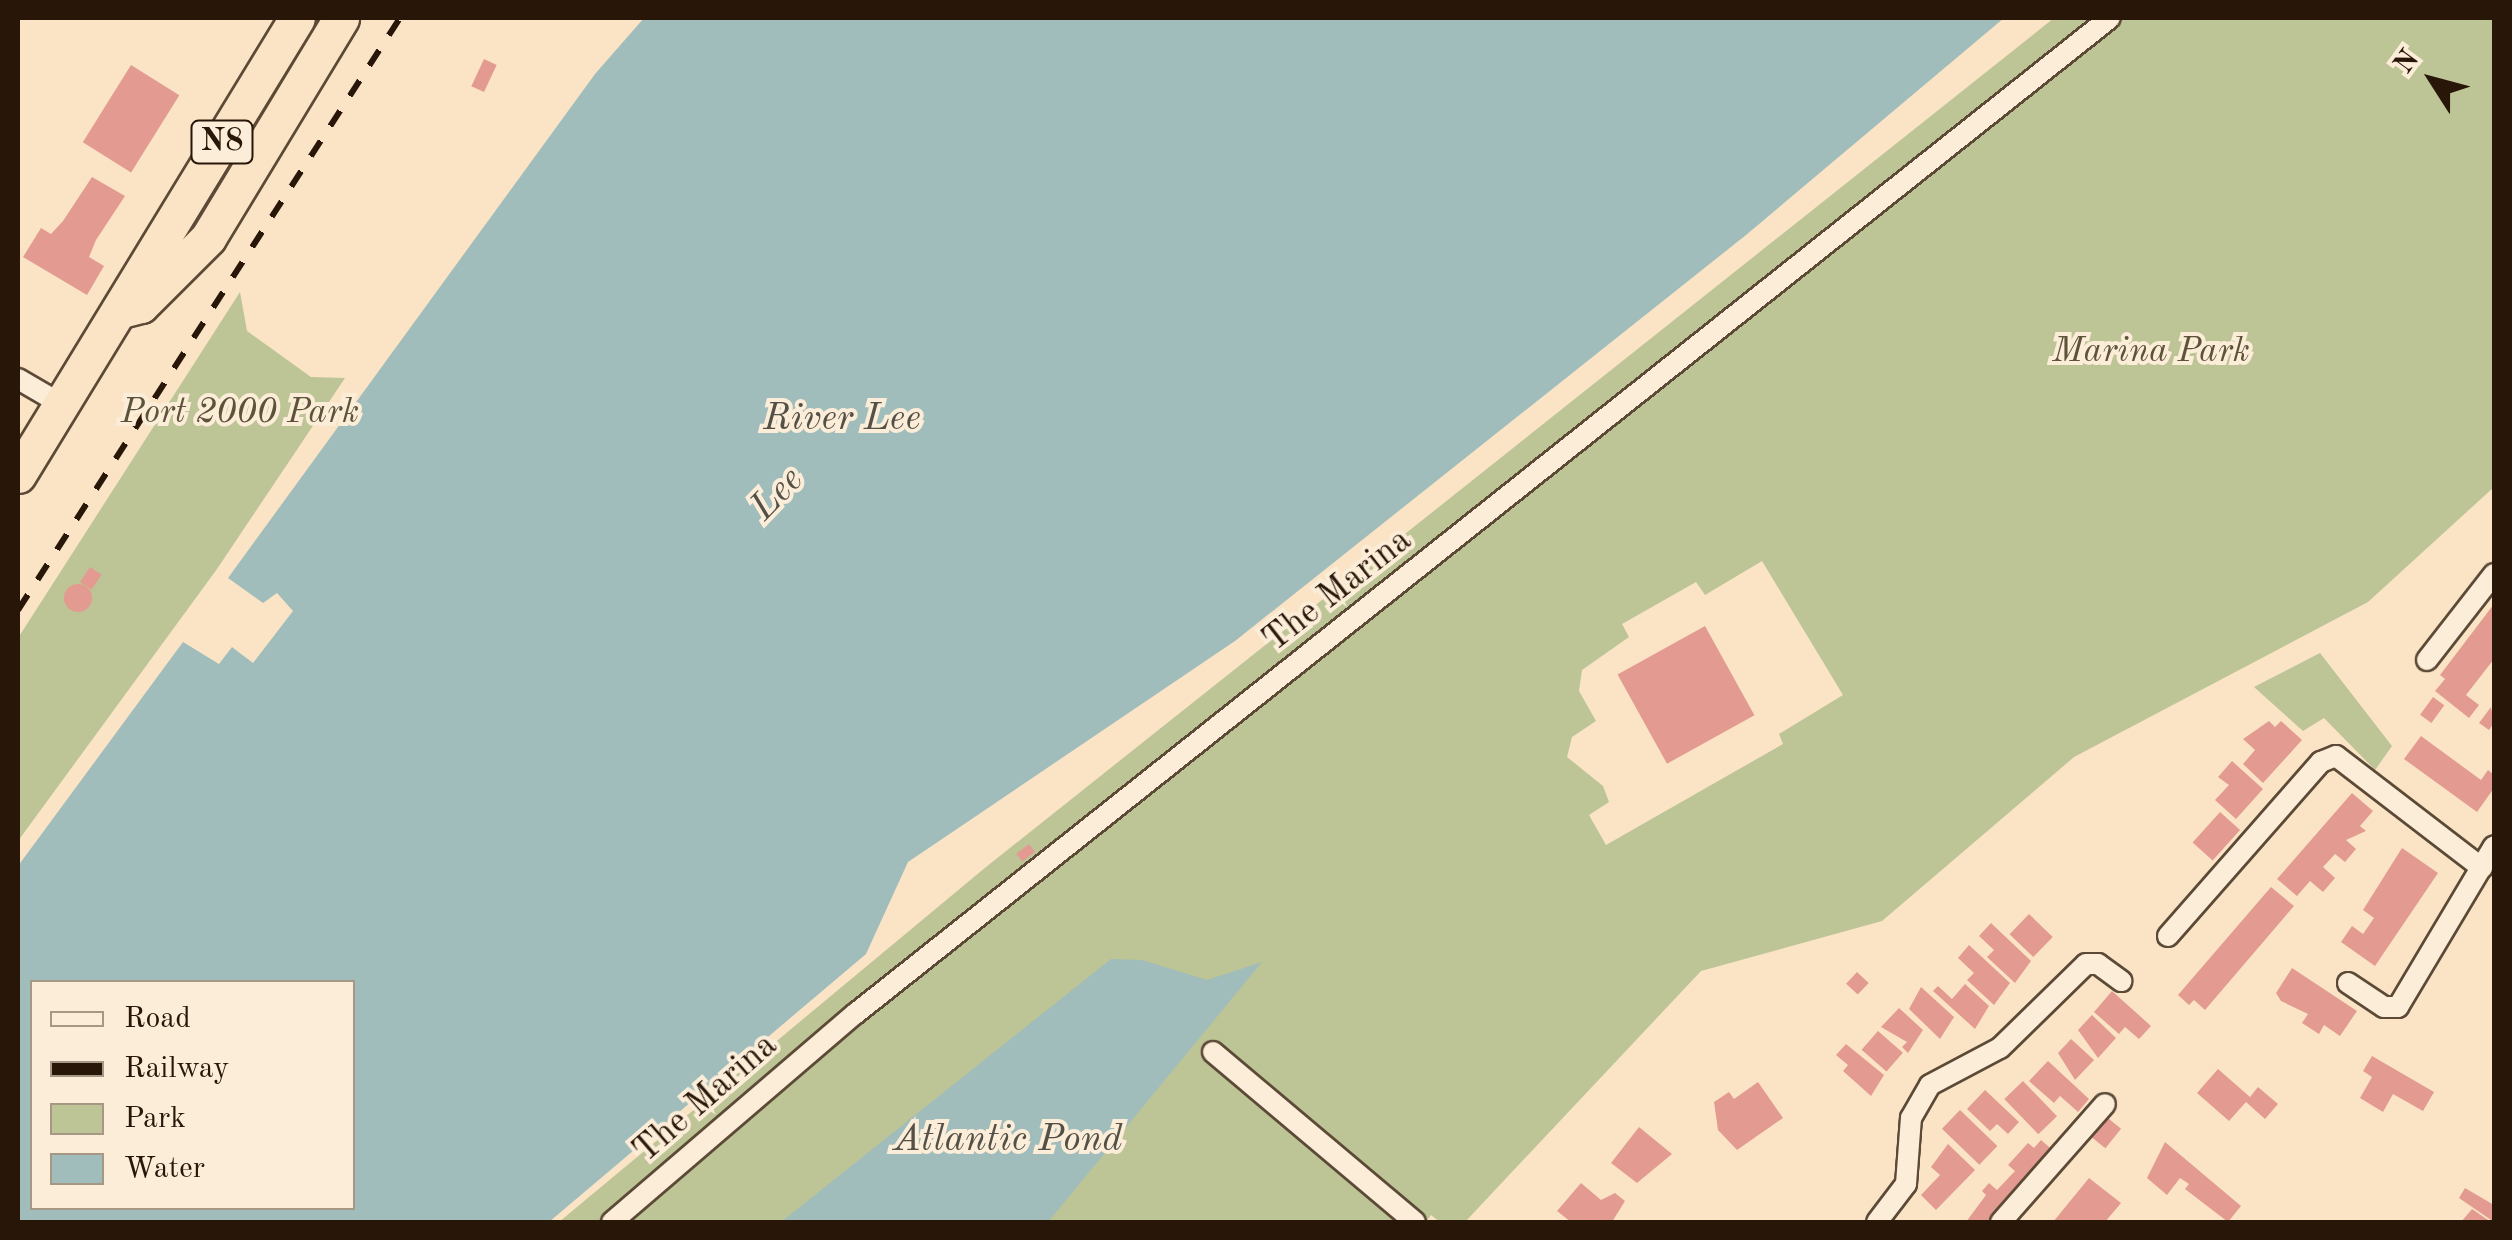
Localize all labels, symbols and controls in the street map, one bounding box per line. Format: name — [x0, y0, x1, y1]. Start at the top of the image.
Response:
north arrow — [2382, 30, 2482, 130]
text: N — [2390, 45, 2425, 79]
road number: N8 — [190, 115, 254, 169]
park label: Marina Park — [2052, 331, 2250, 373]
park label: Port 2000 Park — [121, 392, 359, 434]
water label: River Lee — [763, 397, 921, 443]
water label: Lee — [742, 459, 814, 531]
street label: The Marina — [1256, 520, 1420, 662]
legend — [30, 980, 355, 1210]
text: Road — [124, 1004, 191, 1034]
street label: The Marina — [626, 1025, 786, 1173]
text: Railway — [124, 1054, 229, 1084]
text: Park — [124, 1104, 186, 1134]
water label: Atlantic Pond — [894, 1118, 1122, 1164]
text: Water — [124, 1154, 205, 1184]

